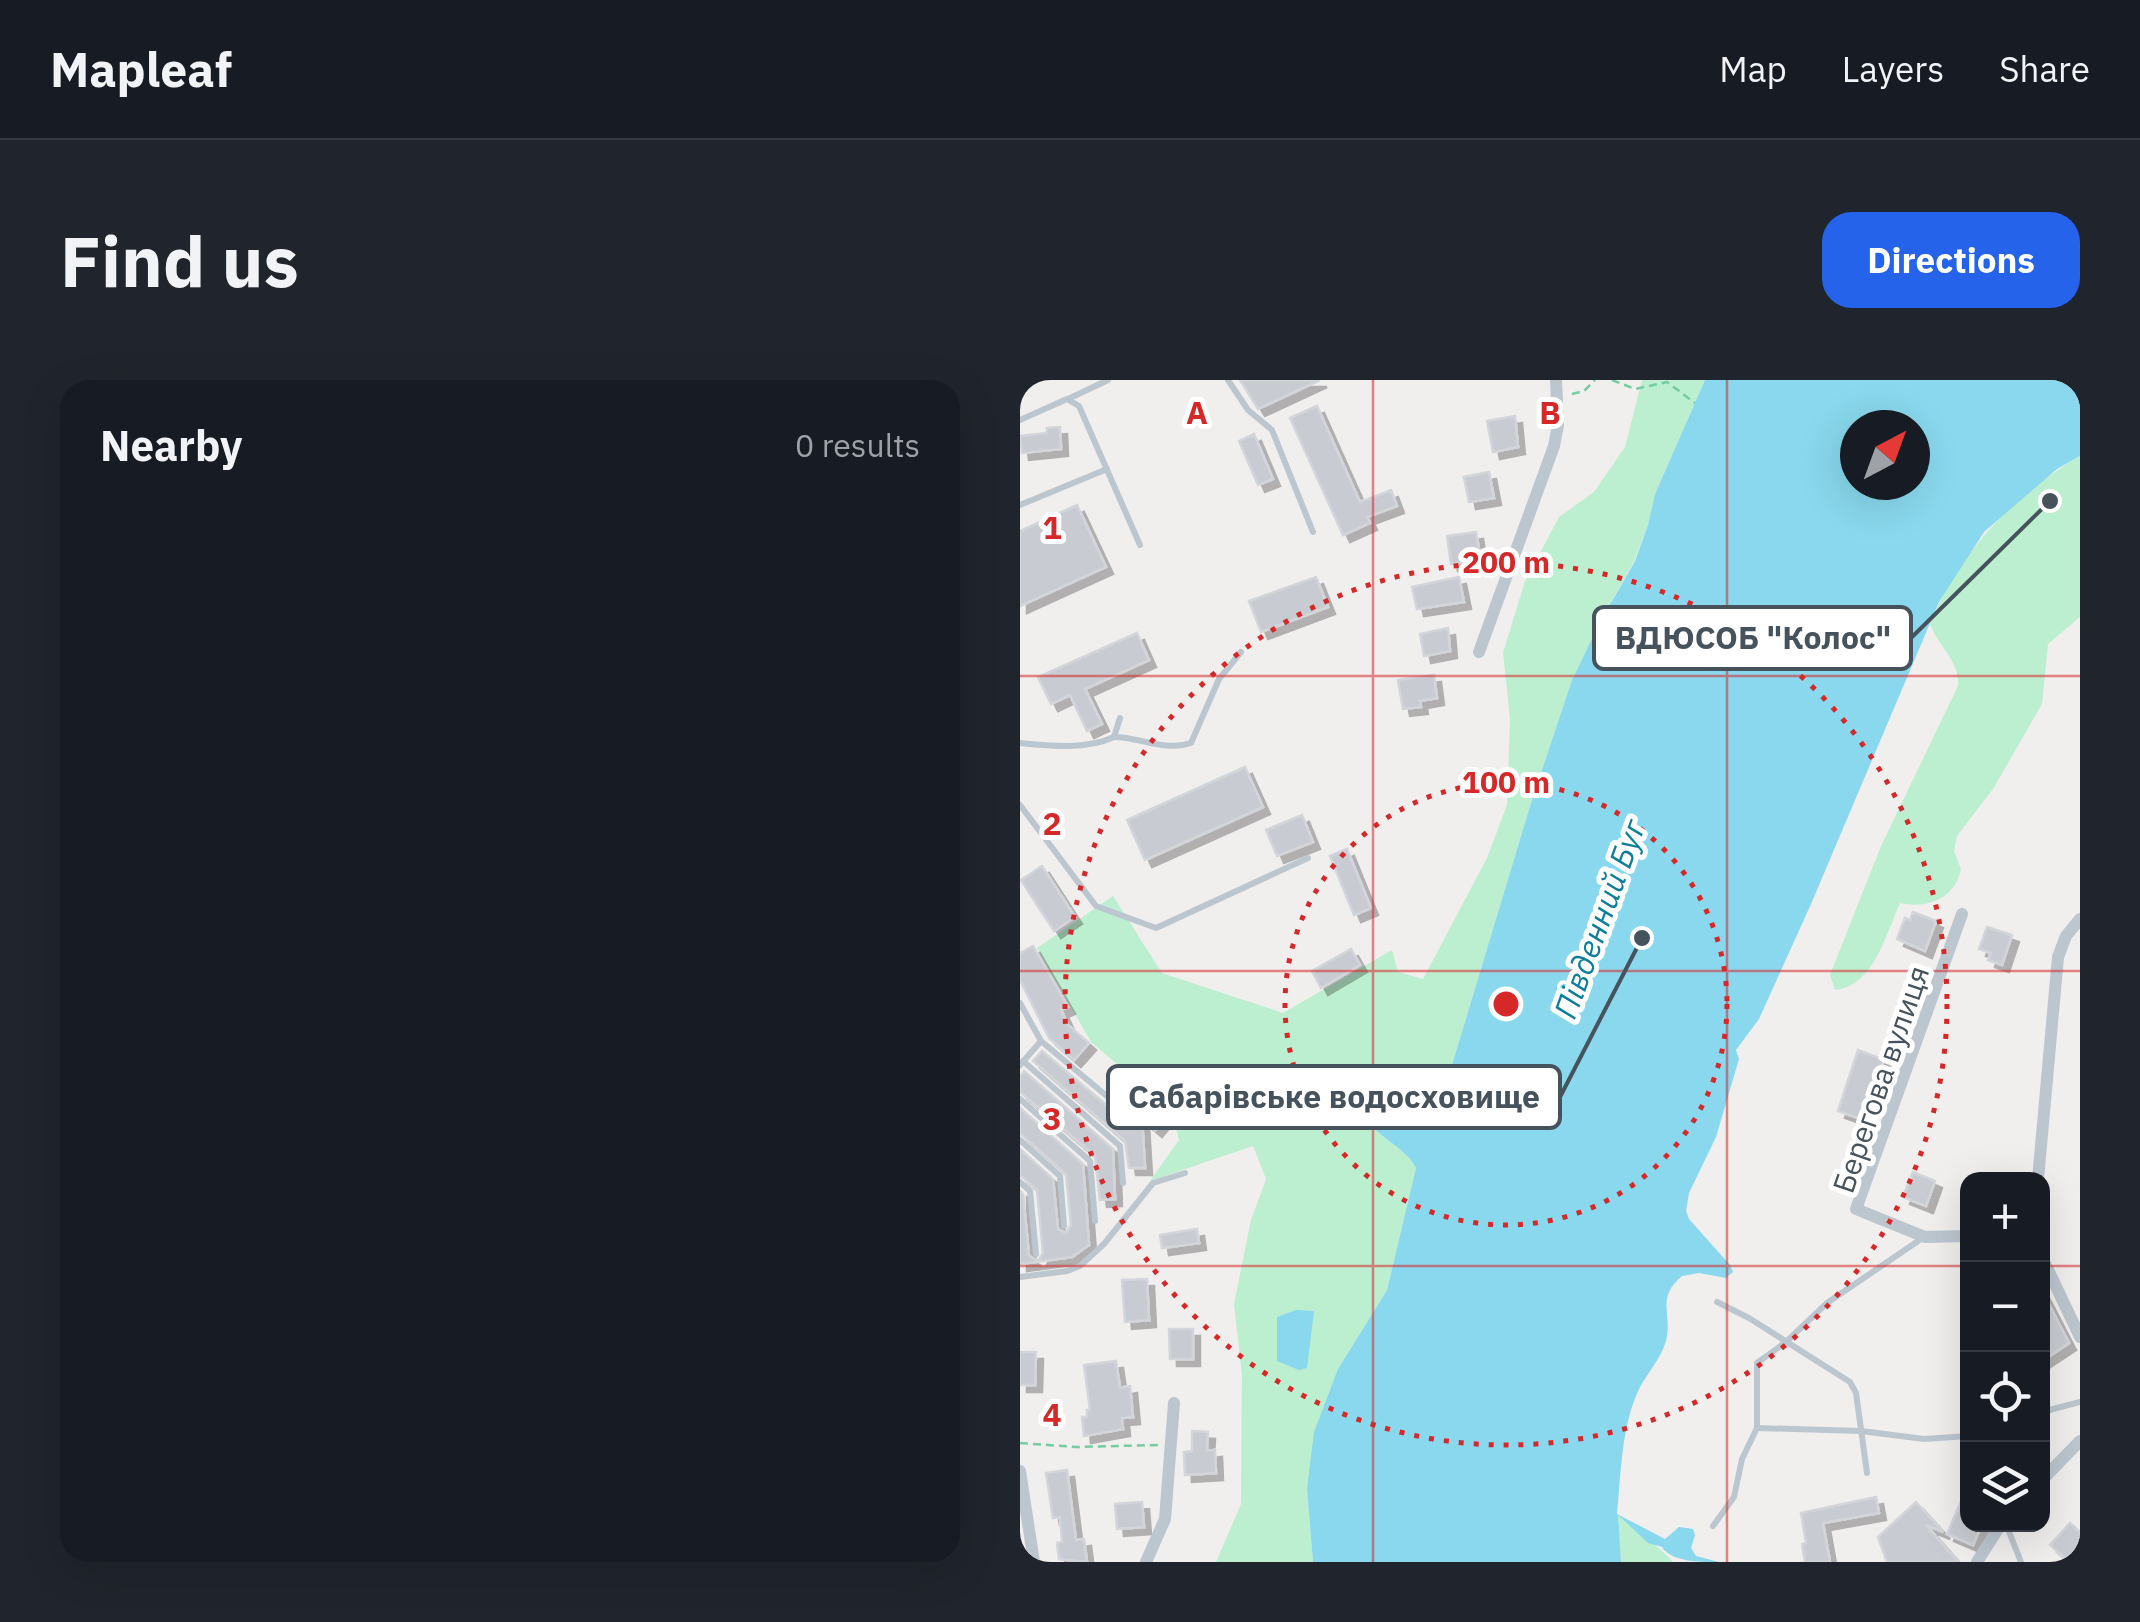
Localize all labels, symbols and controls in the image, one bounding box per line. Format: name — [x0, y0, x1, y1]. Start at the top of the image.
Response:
text: Mapleaf — [50, 38, 232, 100]
text: Map — [1719, 46, 1787, 92]
text: Layers — [1842, 46, 1944, 92]
text: Share — [1999, 46, 2090, 92]
button: Directions — [1822, 212, 2080, 308]
text: Find us — [60, 215, 299, 306]
text: A — [1186, 391, 1208, 433]
text: B — [1539, 391, 1561, 433]
north arrow — [1840, 410, 1930, 500]
text: Nearby — [100, 418, 242, 473]
text: 0 results — [795, 424, 920, 466]
text: 1 — [1042, 506, 1062, 548]
text: 200 m — [1462, 542, 1550, 581]
callout: ВДЮСОБ "Колос" — [1594, 607, 1911, 669]
text: ВДЮСОБ "Колос" — [1615, 616, 1891, 658]
text: 100 m — [1462, 762, 1550, 801]
text: 2 — [1042, 802, 1062, 844]
water label: Південний Буг — [1544, 812, 1655, 1024]
street label: Берегова вулиця — [1823, 960, 1937, 1198]
centre of rings — [1488, 986, 1524, 1022]
callout: Сабарівське водосховище — [1108, 1066, 1560, 1128]
text: Сабарівське водосховище — [1128, 1075, 1540, 1117]
text: 3 — [1042, 1097, 1062, 1139]
map controls — [1960, 1172, 2050, 1532]
button: + — [1960, 1172, 2050, 1262]
button: − — [1960, 1262, 2050, 1352]
button: locate — [1960, 1352, 2050, 1442]
text: 4 — [1042, 1393, 1062, 1435]
button: layers — [1960, 1442, 2050, 1532]

